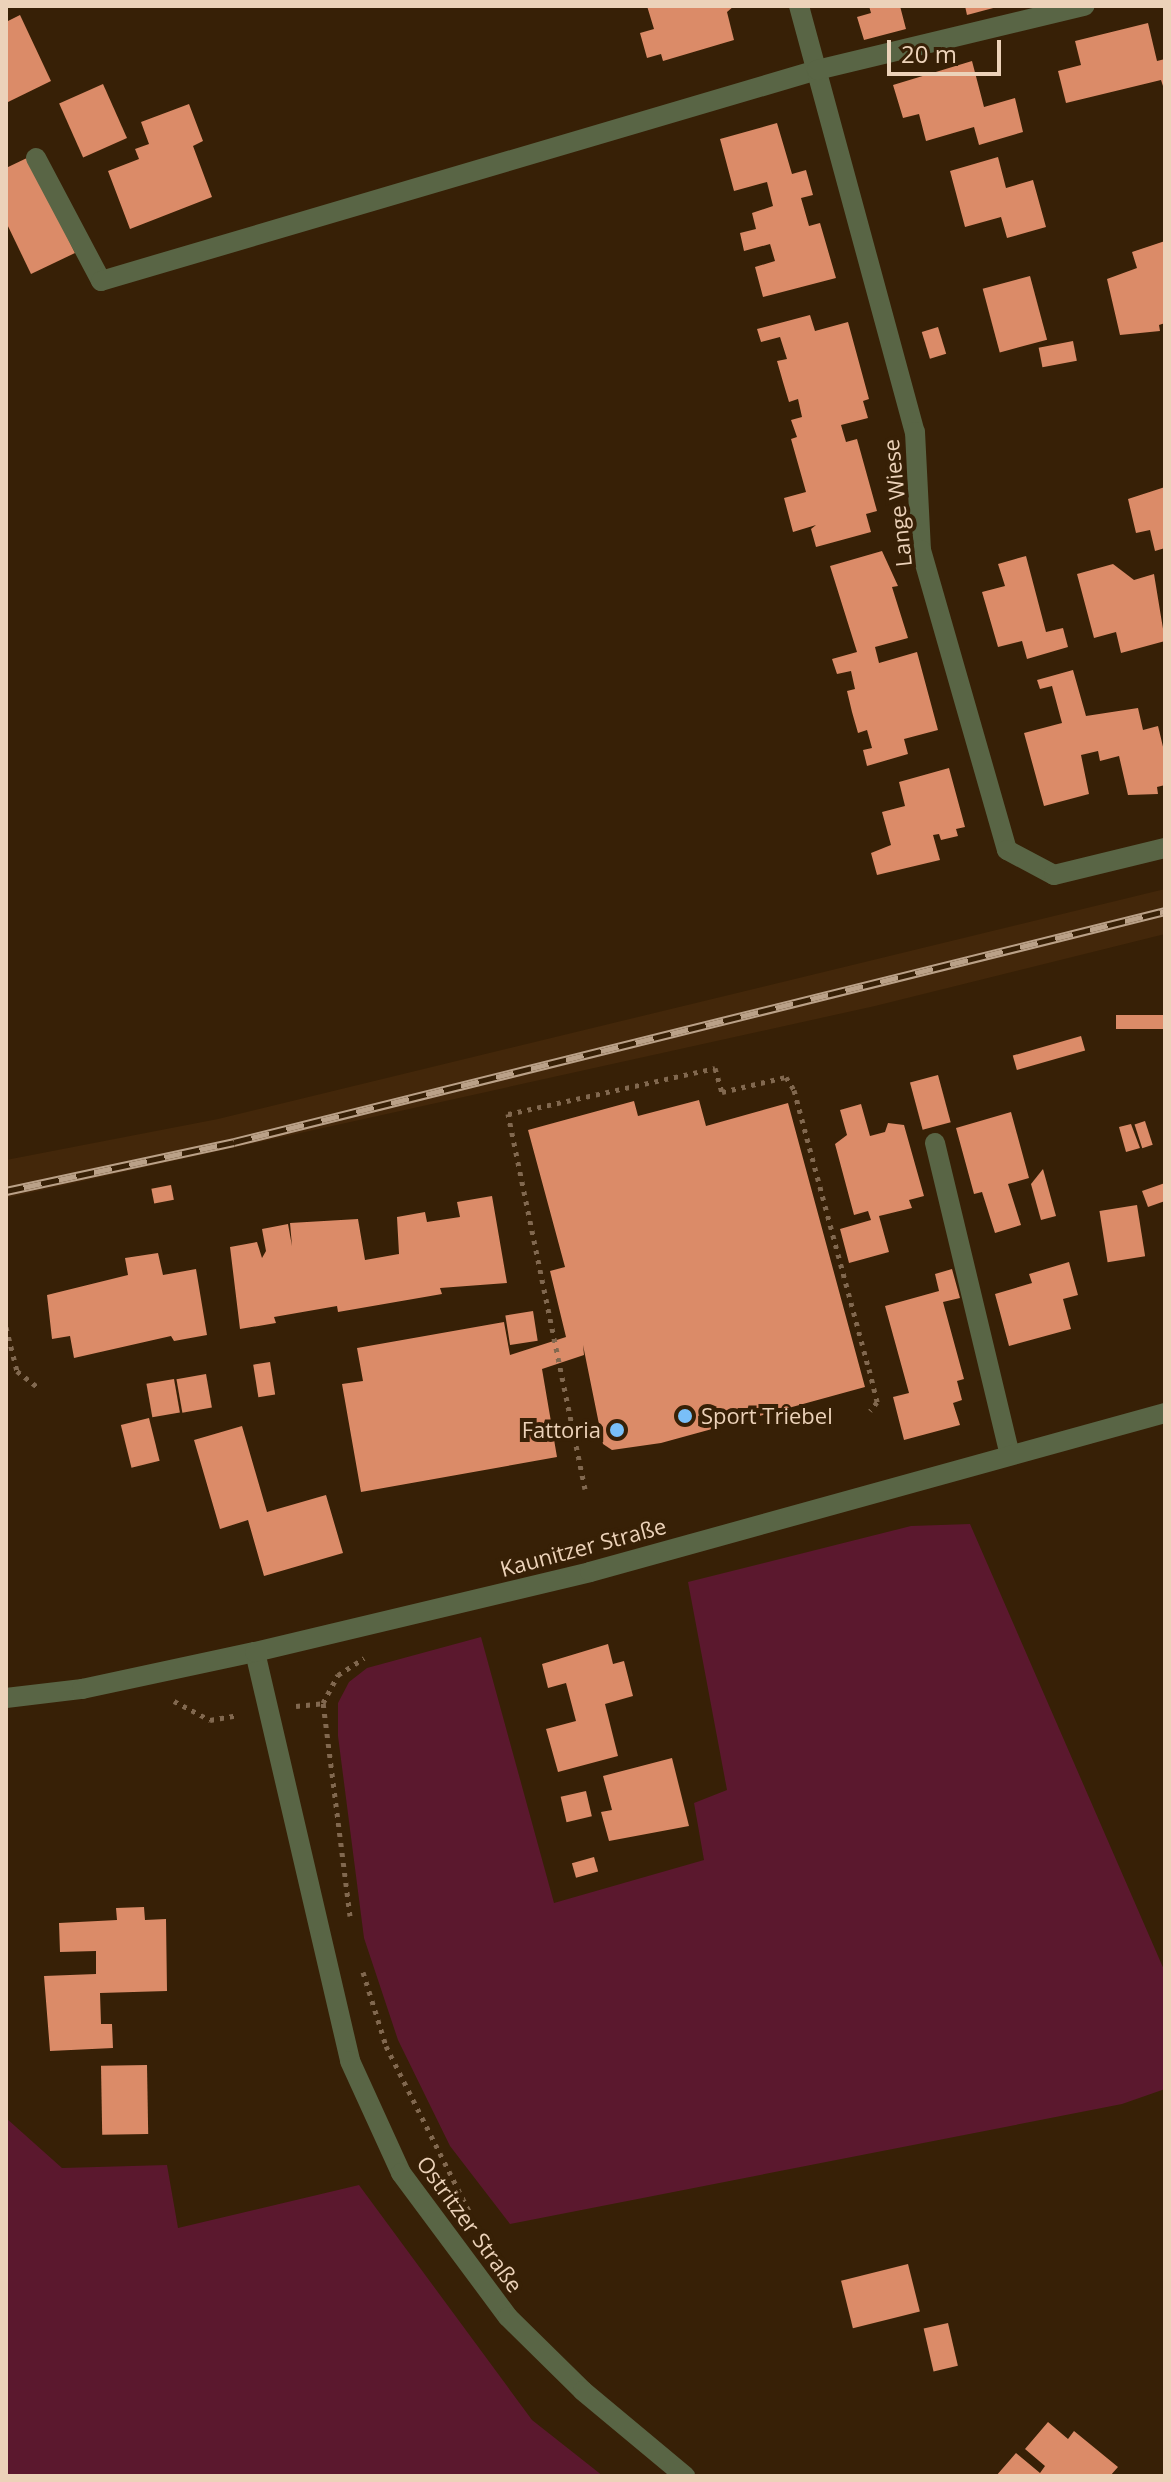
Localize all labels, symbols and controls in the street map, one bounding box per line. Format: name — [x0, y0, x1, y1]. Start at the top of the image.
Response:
scale bar — [891, 24, 1005, 74]
text: 20 m — [901, 37, 957, 70]
street label: Lange Wiese — [877, 438, 917, 568]
place label: Sport Triebel — [701, 1403, 833, 1429]
marker: Sport Triebel — [676, 1407, 694, 1425]
place label: Fattoria — [522, 1417, 601, 1443]
marker: Fattoria — [608, 1421, 626, 1439]
street label: Kaunitzer Straße — [497, 1512, 669, 1582]
street label: Ostritzer Straße — [412, 2151, 528, 2297]

